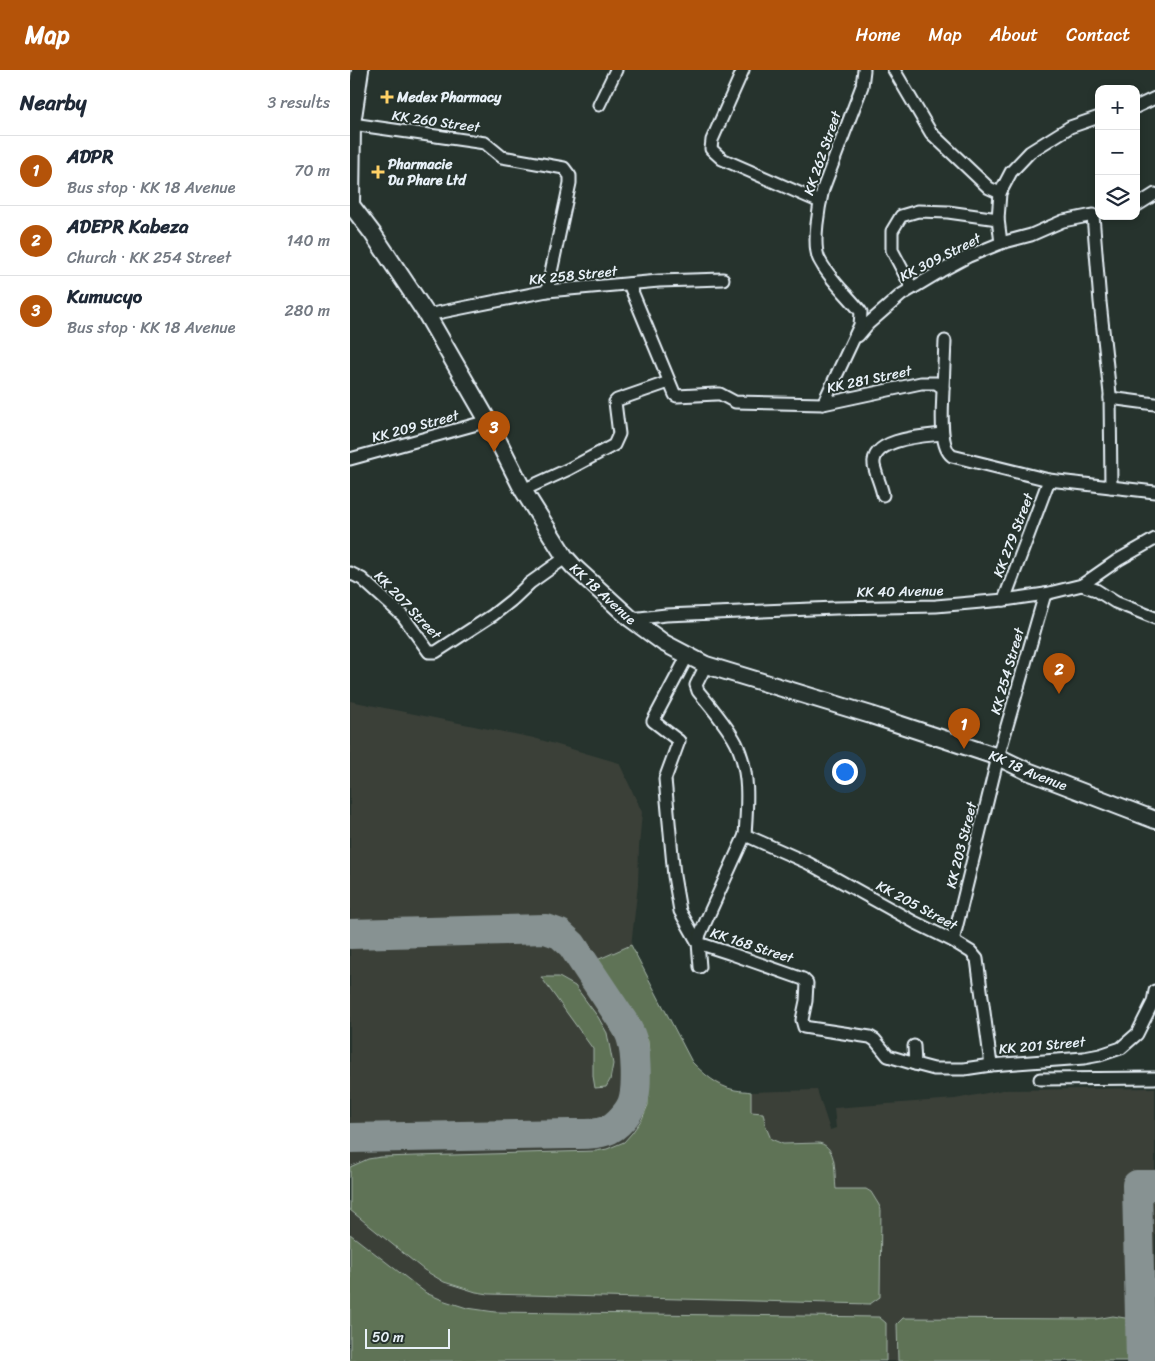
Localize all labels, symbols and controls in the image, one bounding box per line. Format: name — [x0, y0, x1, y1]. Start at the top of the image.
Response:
text: Map — [25, 14, 69, 56]
text: Home — [856, 19, 901, 51]
text: Map — [929, 19, 962, 51]
text: About — [990, 19, 1038, 51]
text: Contact — [1066, 19, 1130, 51]
text: Nearby — [20, 84, 86, 122]
place label: Medex Pharmacy — [396, 85, 502, 110]
map controls — [1095, 85, 1140, 220]
button: + — [1095, 85, 1140, 130]
text: 3 results — [267, 88, 330, 117]
marker: Medex Pharmacy — [381, 91, 393, 103]
street label: KK 260 Street — [390, 103, 483, 140]
street label: KK 262 Street — [796, 106, 849, 199]
button: − — [1095, 130, 1140, 175]
text: ADPR — [67, 140, 113, 173]
place label: Pharmacie Du Phare Ltd — [388, 152, 467, 193]
text: 1 — [33, 156, 39, 185]
text: 70 m — [294, 156, 330, 185]
marker: Pharmacie Du Phare Ltd — [372, 166, 384, 178]
text: Bus stop · KK 18 Avenue — [67, 173, 236, 202]
button: layers — [1095, 175, 1140, 220]
text: ADEPR Kabeza — [67, 210, 189, 243]
text: 2 — [31, 226, 41, 255]
text: 140 m — [287, 226, 330, 255]
street label: KK 309 Street — [895, 226, 987, 289]
text: Church · KK 254 Street — [67, 243, 231, 272]
street label: KK 258 Street — [528, 258, 620, 293]
text: Kumucyo — [67, 280, 142, 313]
text: 3 — [32, 296, 40, 325]
text: 280 m — [285, 296, 330, 325]
text: Bus stop · KK 18 Avenue — [67, 313, 236, 342]
street label: KK 281 Street — [824, 358, 915, 401]
street label: KK 209 Street — [369, 403, 463, 450]
pin: 3 — [478, 411, 510, 452]
street label: KK 279 Street — [986, 488, 1041, 581]
street label: KK 18 Avenue — [564, 557, 642, 632]
street label: KK 207 Street — [368, 565, 448, 647]
street label: KK 40 Avenue — [857, 578, 944, 605]
street label: KK 254 Street — [983, 624, 1032, 717]
pin: 2 — [1043, 653, 1075, 694]
pin: 1 — [948, 708, 980, 749]
street label: KK 18 Avenue — [986, 743, 1071, 798]
your location — [832, 759, 858, 785]
street label: KK 203 Street — [939, 798, 985, 891]
street label: KK 205 Street — [872, 873, 963, 938]
street label: KK 168 Street — [707, 920, 798, 971]
street label: KK 201 Street — [998, 1029, 1088, 1062]
text: 50 m — [372, 1325, 404, 1350]
scale bar — [365, 1326, 450, 1349]

